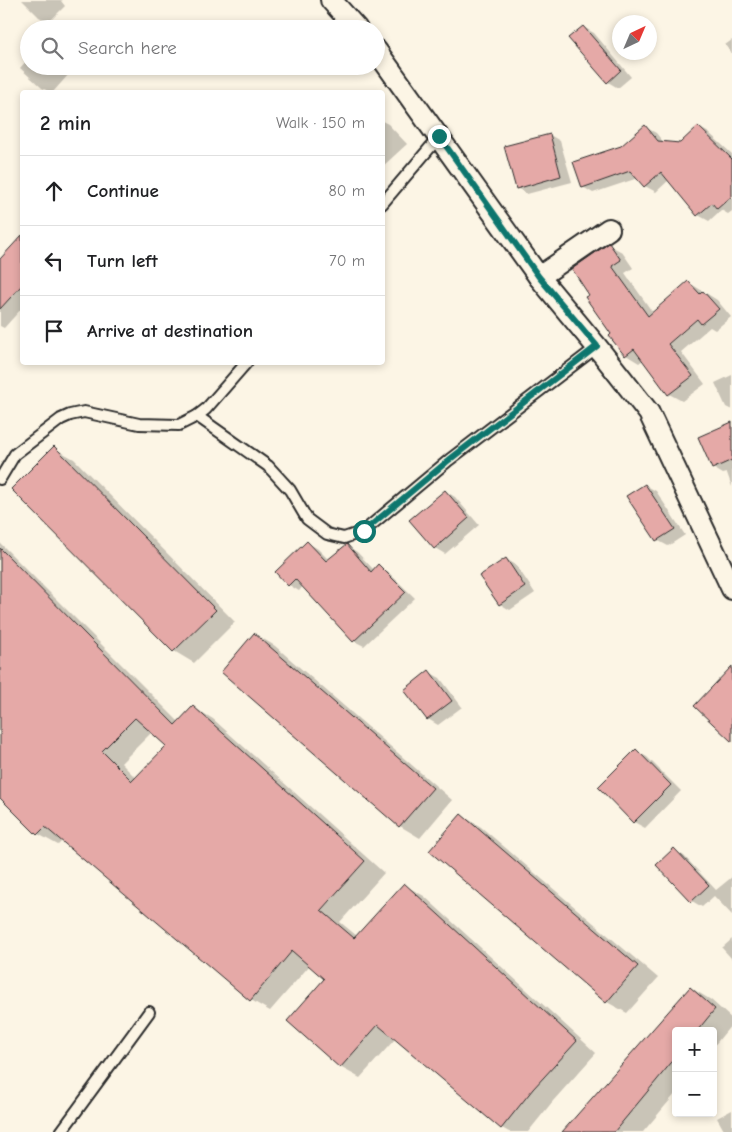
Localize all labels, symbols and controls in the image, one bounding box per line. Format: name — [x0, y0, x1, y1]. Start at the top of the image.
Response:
north arrow — [612, 15, 657, 60]
search box — [20, 20, 385, 75]
icon: search — [38, 34, 66, 62]
text: Search here — [78, 37, 177, 59]
text: 2 min — [40, 111, 91, 135]
text: Walk · 150 m — [276, 114, 365, 132]
route end — [428, 125, 451, 148]
icon: ahead — [40, 177, 68, 205]
text: Continue — [87, 180, 159, 202]
text: 80 m — [328, 182, 365, 200]
icon: left — [40, 247, 68, 275]
text: Turn left — [87, 250, 158, 272]
text: 70 m — [329, 252, 365, 270]
icon: arrive — [40, 317, 68, 345]
text: Arrive at destination — [87, 320, 253, 342]
route start — [353, 520, 376, 543]
map controls — [672, 1027, 717, 1117]
button: + — [672, 1027, 717, 1072]
button: − — [672, 1072, 717, 1117]

